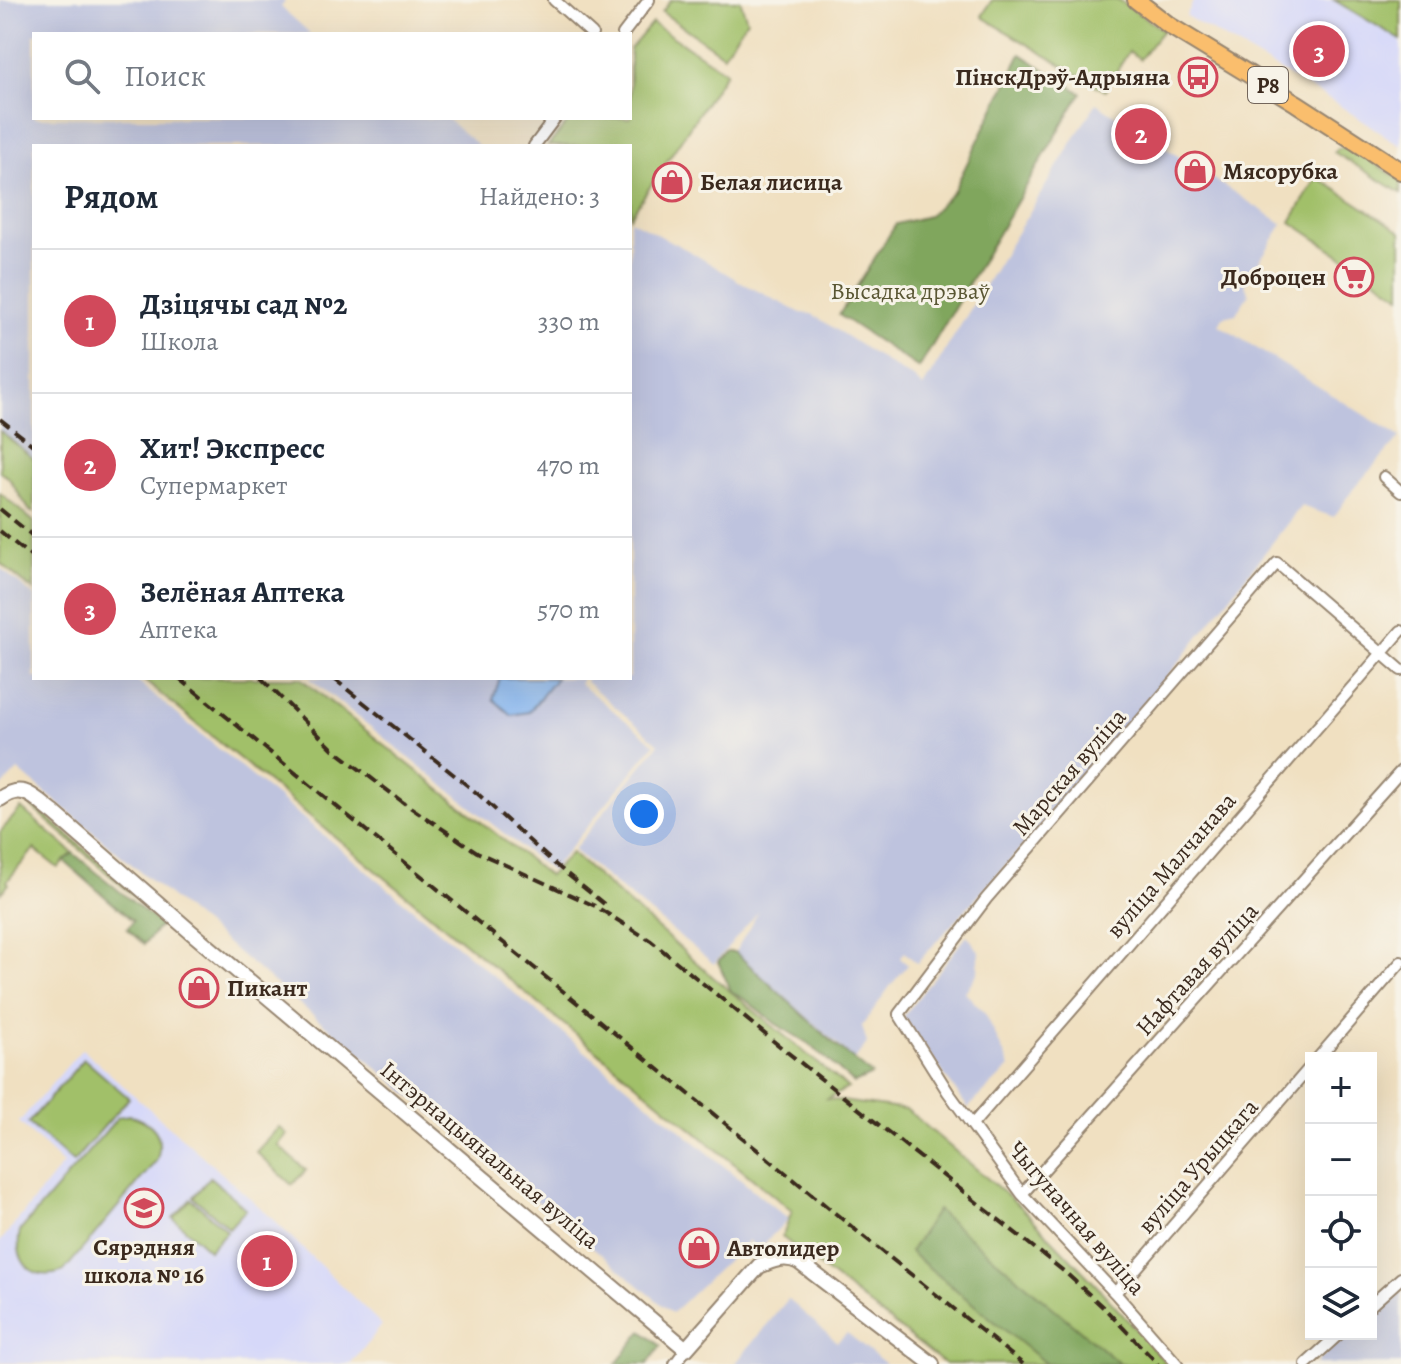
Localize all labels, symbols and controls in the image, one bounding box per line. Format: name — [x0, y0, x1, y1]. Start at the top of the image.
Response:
pin: 3 — [1293, 21, 1345, 81]
search box — [32, 32, 632, 120]
icon: search — [60, 54, 104, 98]
text: Поиск — [124, 56, 206, 96]
bus stop icon: ПінскДрэў-Адрыяна — [1177, 56, 1219, 98]
place label: ПінскДрэў-Адрыяна — [955, 61, 1171, 93]
road number: Р8 — [1248, 67, 1288, 103]
pin: 2 — [1115, 104, 1167, 164]
shop icon: Мясорубка — [1174, 150, 1216, 192]
place label: Мясорубка — [1223, 155, 1339, 187]
shop icon: Белая лисица — [651, 161, 693, 203]
place label: Белая лисица — [700, 166, 843, 198]
text: Рядом — [64, 173, 158, 220]
text: Найдено: 3 — [479, 179, 600, 214]
supermarket icon: Доброцен — [1333, 256, 1375, 298]
place label: Доброцен — [1221, 261, 1326, 293]
park label: Высадка дрэваў — [830, 275, 990, 307]
text: Дзіцячы сад №2 — [140, 284, 347, 324]
text: 1 — [85, 304, 95, 339]
text: 330 m — [538, 304, 600, 339]
text: Школа — [140, 324, 218, 359]
text: Хит! Экспресс — [140, 428, 325, 468]
text: 2 — [84, 448, 96, 483]
text: 470 m — [537, 448, 600, 483]
text: Супермаркет — [140, 468, 288, 503]
text: Зелёная Аптека — [140, 572, 345, 612]
text: 3 — [84, 592, 96, 627]
text: 570 m — [537, 592, 600, 627]
text: Аптека — [140, 612, 218, 647]
street label: Марская вуліца — [1005, 702, 1133, 842]
street label: вуліца Малчанава — [1099, 785, 1243, 945]
your location — [624, 794, 664, 834]
street label: Нафтавая вуліца — [1129, 895, 1265, 1043]
shop icon: Пикант — [178, 967, 220, 1009]
place label: Пикант — [227, 972, 308, 1004]
map controls — [1305, 1052, 1377, 1340]
button: + — [1305, 1052, 1377, 1124]
street label: Інтэрнацыянальная вуліца — [374, 1054, 606, 1256]
street label: вуліца Урыцкага — [1130, 1092, 1266, 1240]
button: − — [1305, 1124, 1377, 1196]
street label: Чыгуначная вуліца — [1001, 1134, 1153, 1302]
school or university icon: Сярэдняя школа № 16 — [123, 1187, 165, 1229]
button: locate — [1305, 1196, 1377, 1268]
shop icon: Автолидер — [678, 1227, 720, 1269]
place label: Сярэдняя школа № 16 — [84, 1231, 204, 1291]
pin: 1 — [241, 1231, 293, 1291]
place label: Автолидер — [726, 1232, 840, 1264]
button: layers — [1305, 1268, 1377, 1340]

